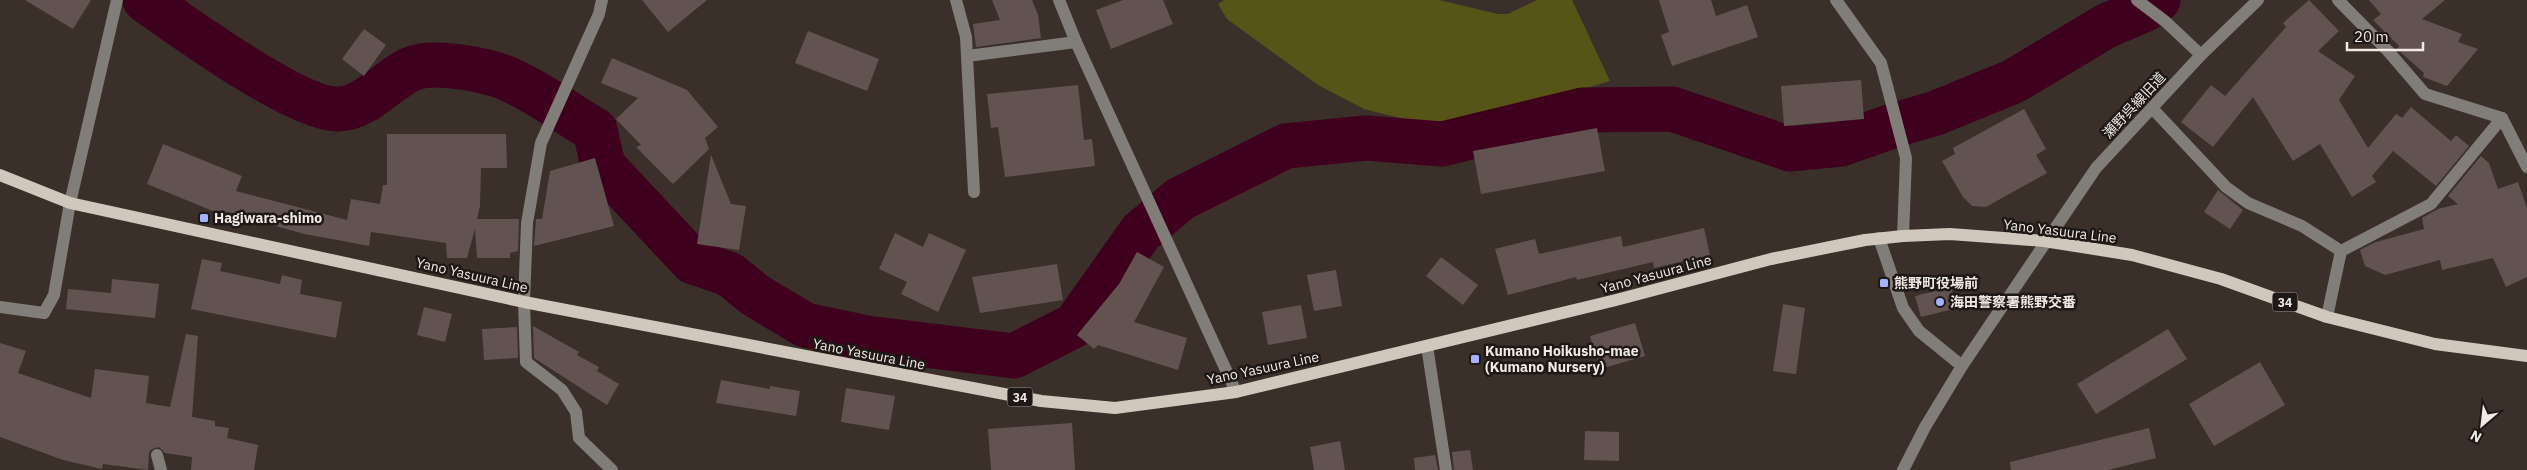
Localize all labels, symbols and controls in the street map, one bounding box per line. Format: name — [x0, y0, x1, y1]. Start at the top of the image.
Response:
scale bar — [2347, 20, 2423, 52]
text: 20 m — [2354, 27, 2389, 46]
street label: 瀬野呉線旧道 — [2099, 68, 2169, 142]
place label: Hagiwara-shimo — [214, 209, 322, 227]
marker: Hagiwara-shimo — [198, 212, 210, 224]
street label: Yano Yasuura Line — [2002, 215, 2118, 247]
street label: Yano Yasuura Line — [1599, 250, 1714, 297]
street label: Yano Yasuura Line — [414, 253, 530, 297]
place label: 熊野町役場前 — [1894, 274, 1978, 292]
marker: 熊野町役場前 — [1878, 277, 1890, 289]
road number: 34 — [2272, 292, 2298, 312]
place label: 海田警察署熊野交番 — [1950, 293, 2076, 311]
marker: 海田警察署熊野交番 — [1934, 296, 1946, 308]
street label: Yano Yasuura Line — [811, 334, 927, 374]
place label: Kumano Hoikusho-mae (Kumano Nursery) — [1485, 342, 1639, 376]
street label: Yano Yasuura Line — [1205, 347, 1321, 389]
marker: Kumano Hoikusho-mae (Kumano Nursery) — [1469, 353, 1481, 365]
road number: 34 — [1008, 388, 1032, 407]
north arrow — [2457, 400, 2507, 450]
text: N — [2467, 426, 2485, 447]

